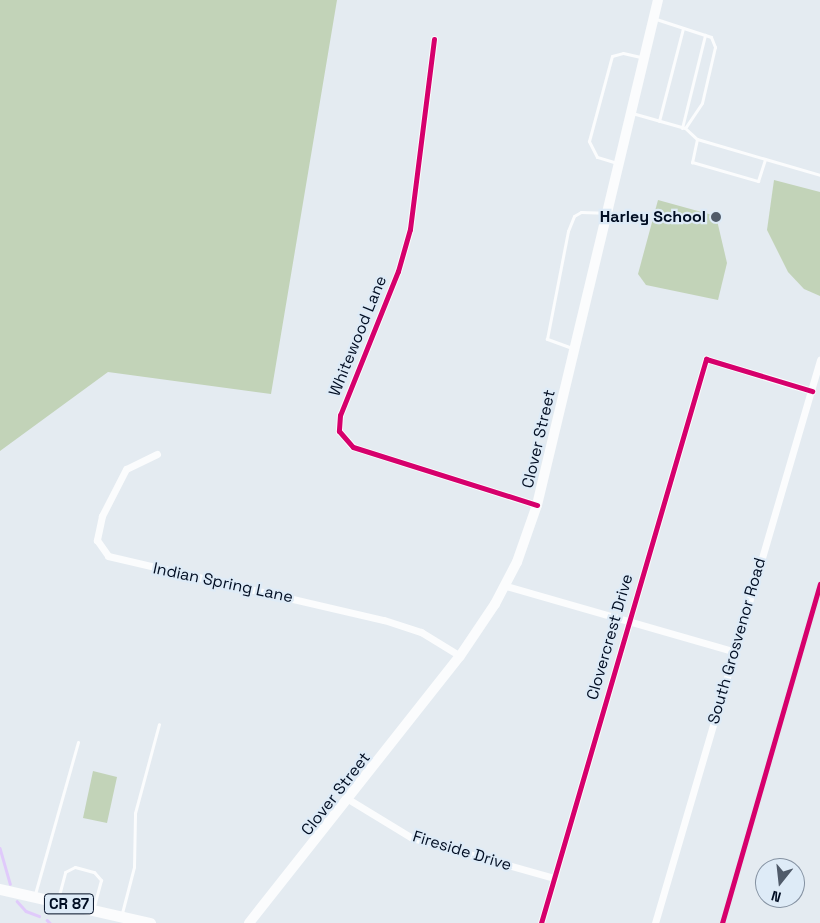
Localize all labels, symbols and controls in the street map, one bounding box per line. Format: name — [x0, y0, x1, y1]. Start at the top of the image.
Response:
place label: Harley School — [600, 207, 706, 227]
marker: Harley School — [710, 211, 722, 223]
street label: Whitewood Lane — [325, 273, 391, 399]
street label: Clover Street — [518, 388, 560, 490]
street label: South Grosvenor Road — [704, 556, 770, 726]
street label: Indian Spring Lane — [151, 559, 295, 607]
street label: Clovercrest Drive — [583, 572, 637, 702]
street label: Clover Street — [297, 748, 375, 840]
street label: Fireside Drive — [410, 827, 514, 875]
north arrow — [755, 858, 805, 908]
text: N — [769, 887, 783, 906]
road number: CR 87 — [43, 892, 95, 916]

